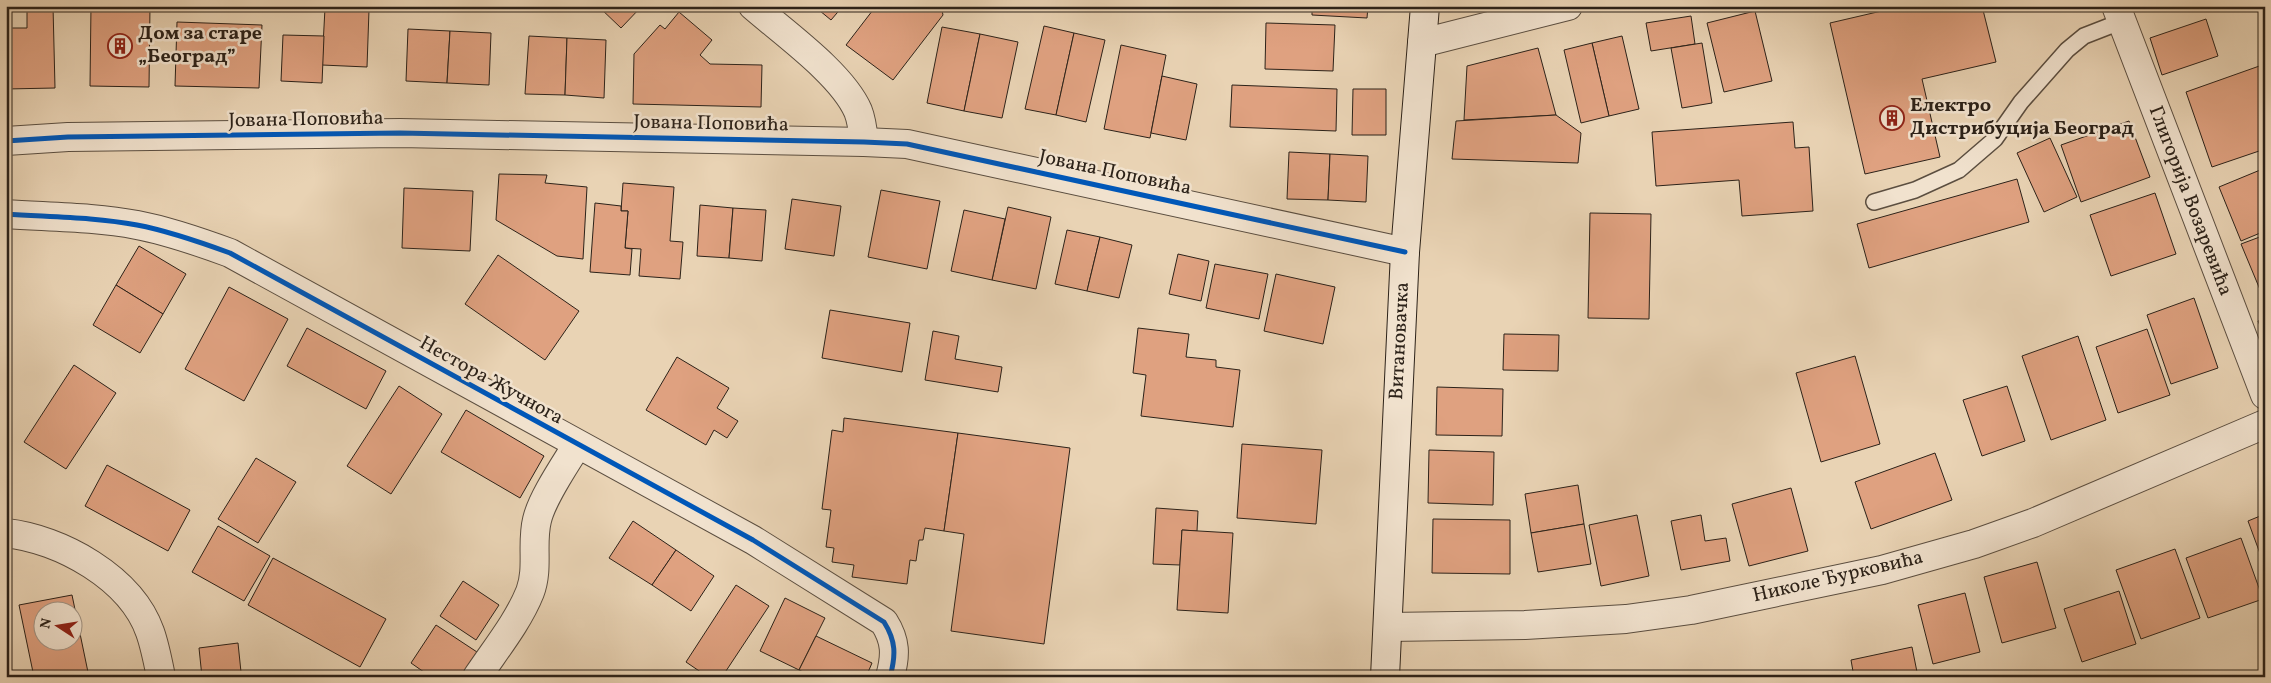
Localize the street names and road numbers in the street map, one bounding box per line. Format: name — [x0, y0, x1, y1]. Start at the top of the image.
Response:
street label: Глигорија Возаревића — [2141, 102, 2239, 300]
street label: Јована Поповића — [228, 105, 384, 135]
street label: Јована Поповића — [633, 109, 789, 139]
street label: Јована Поповића — [1036, 143, 1194, 203]
street label: Витановачка — [1383, 281, 1417, 401]
street label: Нестора Жучнога — [414, 330, 568, 432]
street label: Николе Ђурковића — [1750, 544, 1926, 610]

